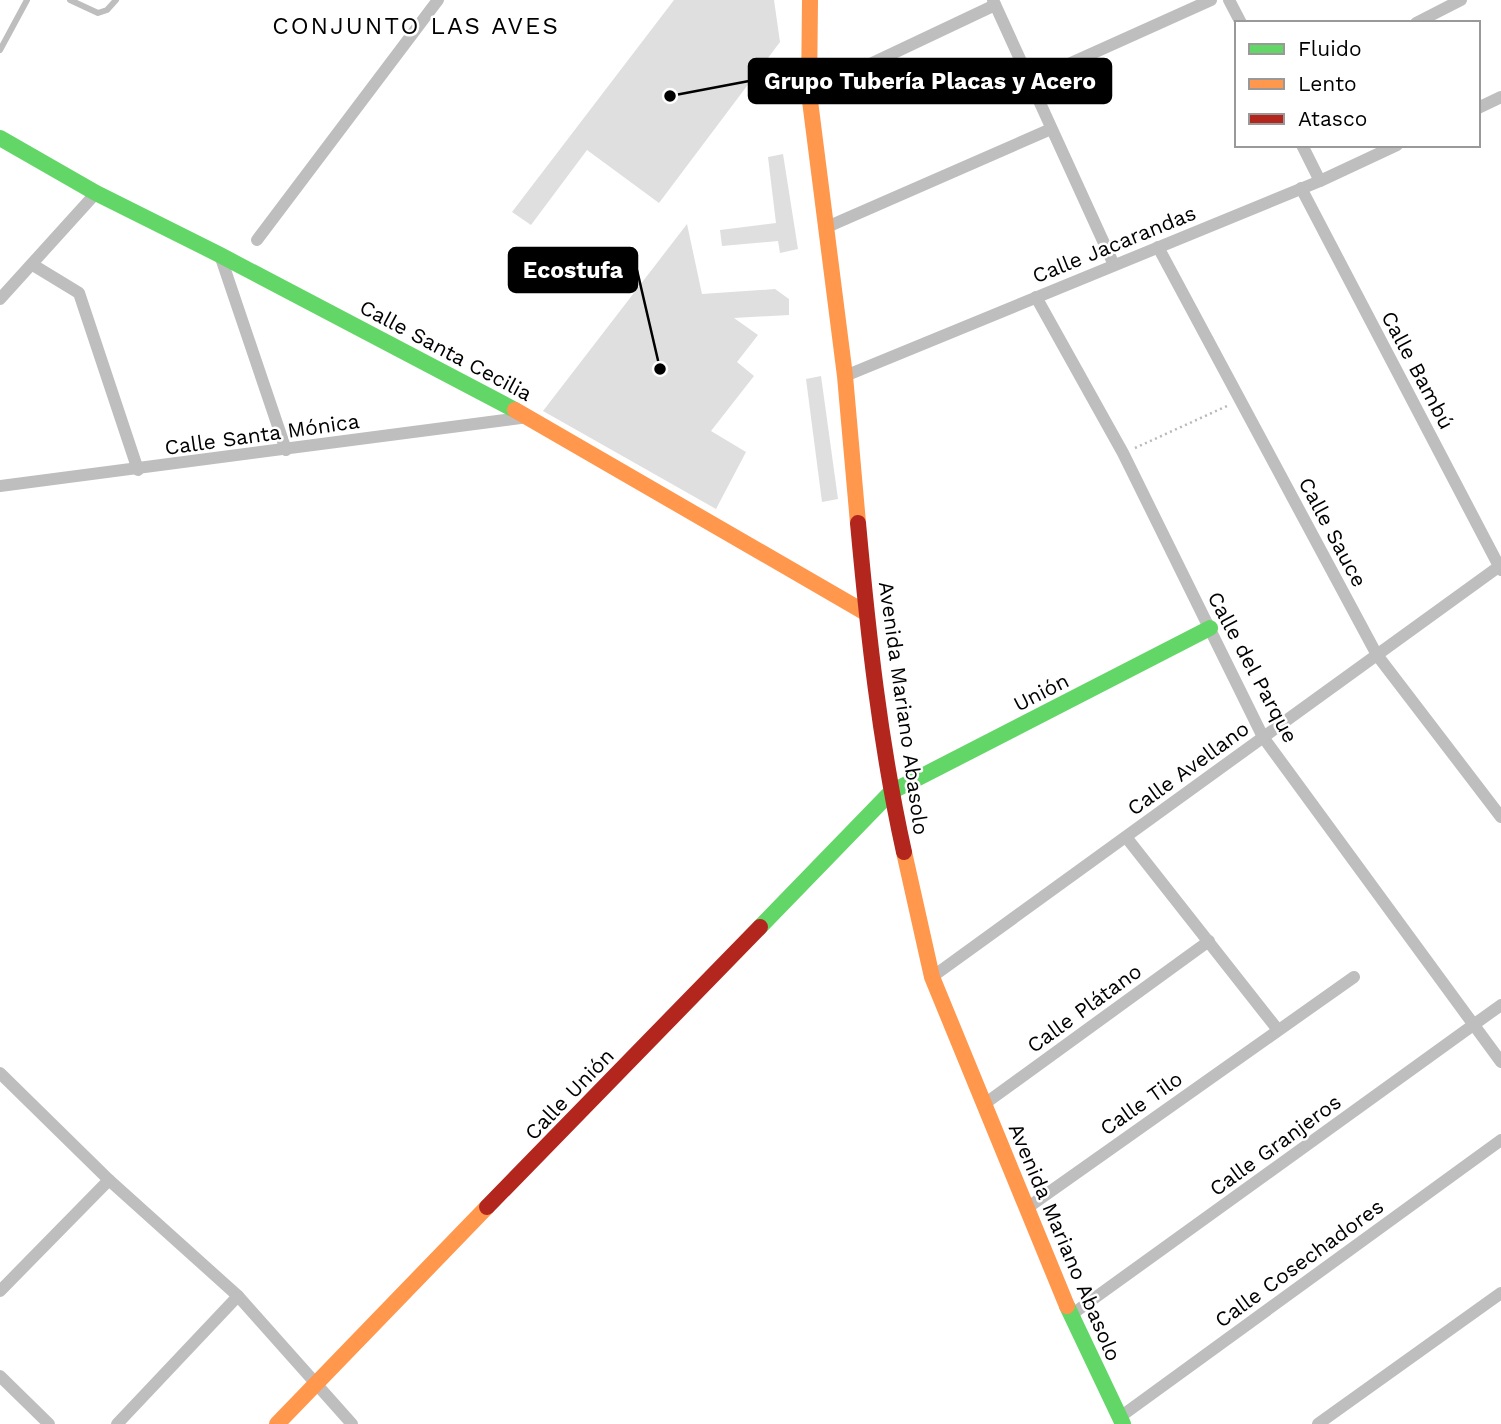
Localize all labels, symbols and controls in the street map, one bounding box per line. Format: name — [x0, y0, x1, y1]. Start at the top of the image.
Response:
district label: CONJUNTO LAS AVES — [272, 12, 560, 40]
legend — [1235, 21, 1480, 147]
text: Fluido — [1298, 36, 1362, 61]
callout: Grupo Tubería Placas y Acero — [749, 59, 1111, 103]
text: Grupo Tubería Placas y Acero — [764, 68, 1096, 95]
text: Lento — [1298, 71, 1357, 96]
text: Atasco — [1298, 106, 1367, 131]
street label: Calle Jacarandas — [1029, 200, 1199, 288]
callout: Ecostufa — [509, 248, 637, 292]
text: Ecostufa — [523, 257, 624, 284]
street label: Calle Santa Cecilia — [356, 294, 537, 406]
street label: Calle Bambú — [1376, 307, 1460, 433]
street label: Calle Santa Mónica — [163, 408, 361, 460]
street label: Calle Sauce — [1294, 473, 1372, 591]
street label: Avenida Mariano Abasolo — [874, 580, 934, 836]
street label: Calle del Parque — [1203, 587, 1303, 747]
street label: Unión — [1009, 667, 1073, 717]
street label: Calle Avellano — [1122, 716, 1254, 820]
street label: Calle Plátano — [1022, 958, 1146, 1058]
street label: Calle Unión — [519, 1043, 619, 1145]
street label: Calle Tilo — [1095, 1066, 1187, 1140]
street label: Calle Granjeros — [1204, 1089, 1346, 1201]
street label: Avenida Mariano Abasolo — [1004, 1119, 1126, 1365]
street label: Calle Cosechadores — [1210, 1193, 1388, 1333]

